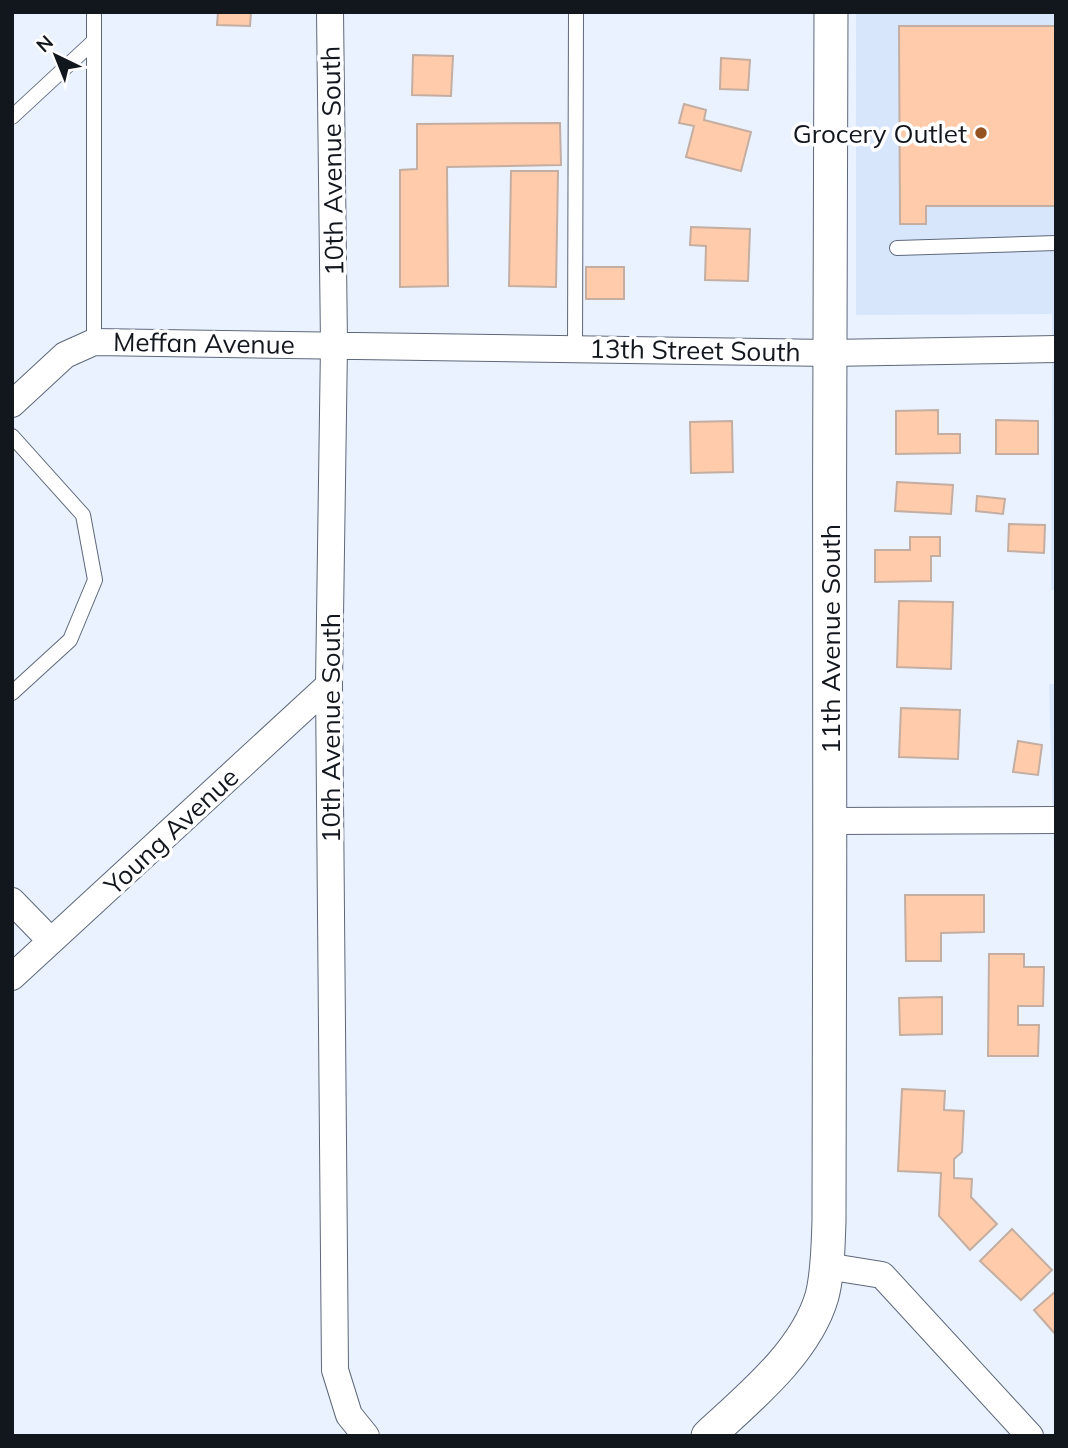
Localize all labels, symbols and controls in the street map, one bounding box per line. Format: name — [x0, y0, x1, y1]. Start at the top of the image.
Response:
north arrow — [21, 21, 91, 91]
text: N — [31, 30, 58, 57]
street label: 10th Avenue South — [313, 46, 351, 276]
place label: Grocery Outlet — [793, 117, 967, 150]
marker: Grocery Outlet — [973, 125, 989, 141]
street label: Meffan Avenue — [113, 325, 295, 361]
street label: 13th Street South — [589, 332, 801, 368]
street label: 11th Avenue South — [814, 524, 847, 754]
street label: 10th Avenue South — [314, 613, 347, 843]
street label: Young Avenue — [96, 760, 245, 902]

